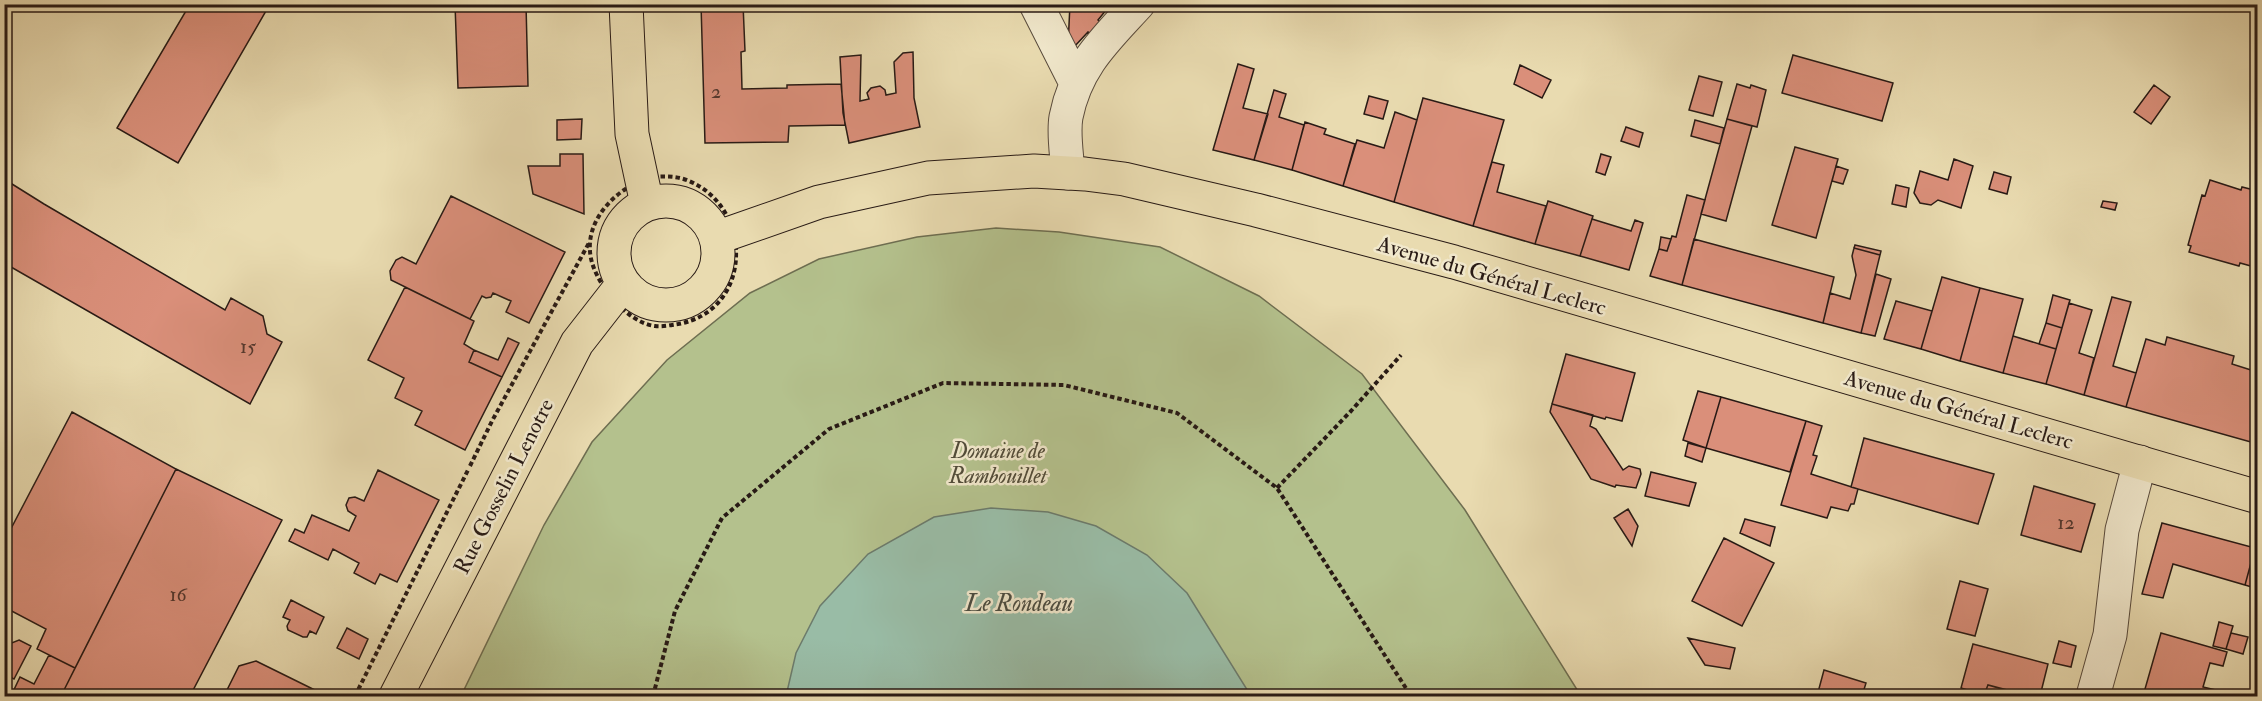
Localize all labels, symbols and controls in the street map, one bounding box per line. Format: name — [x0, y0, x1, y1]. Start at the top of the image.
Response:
house number: 2 — [711, 79, 721, 104]
street label: Avenue du Général Leclerc — [1373, 230, 1609, 322]
house number: 15 — [240, 334, 256, 359]
street label: Avenue du Général Leclerc — [1840, 364, 2076, 456]
street label: Rue Gosselin Lenotre — [448, 394, 560, 579]
park label: Domaine de Rambouillet — [948, 437, 1049, 490]
house number: 12 — [2057, 510, 2075, 535]
house number: 16 — [169, 582, 187, 607]
water label: Le Rondeau — [964, 588, 1073, 619]

